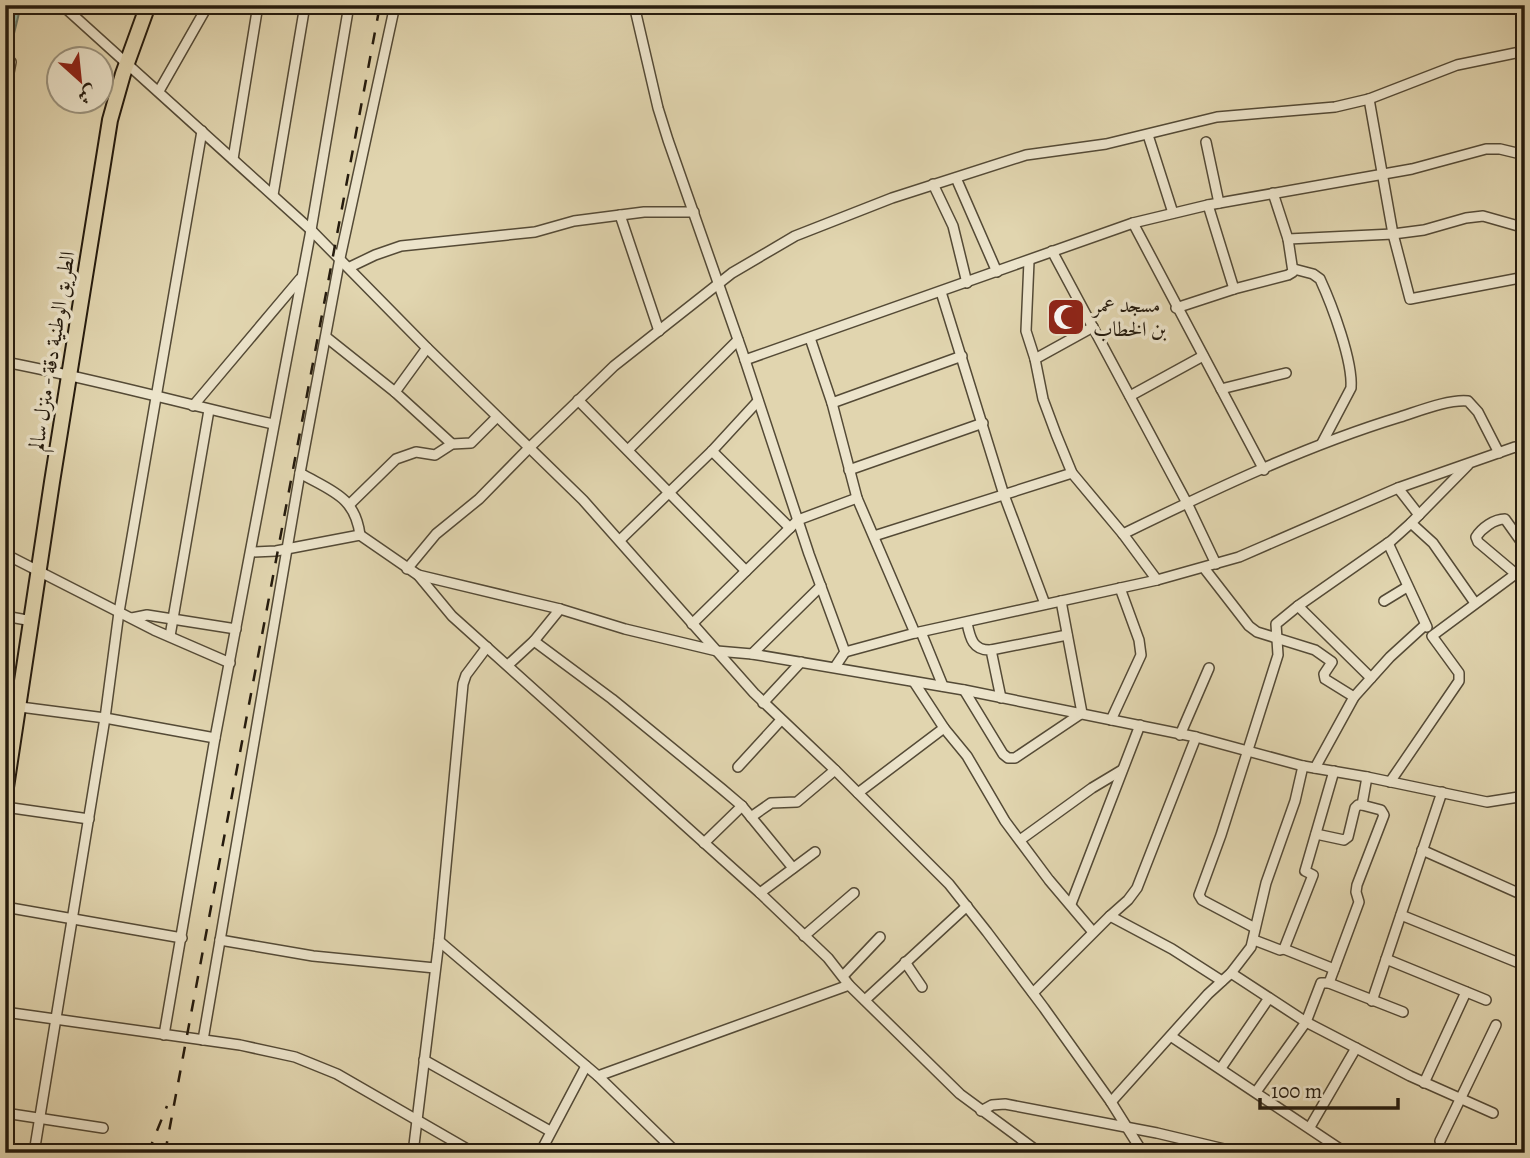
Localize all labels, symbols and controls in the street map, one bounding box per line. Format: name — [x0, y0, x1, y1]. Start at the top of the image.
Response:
north arrow — [46, 46, 116, 116]
text: ش — [73, 78, 102, 110]
street label: الطريق الوطنية دقة - منزل سالم — [22, 249, 86, 453]
place label: مسجد عمر بن الخطاب — [1091, 291, 1167, 343]
mosque icon: مسجد عمر بن الخطاب — [1045, 296, 1087, 338]
scale bar — [1260, 1067, 1399, 1111]
text: 100 m — [1271, 1077, 1322, 1105]

